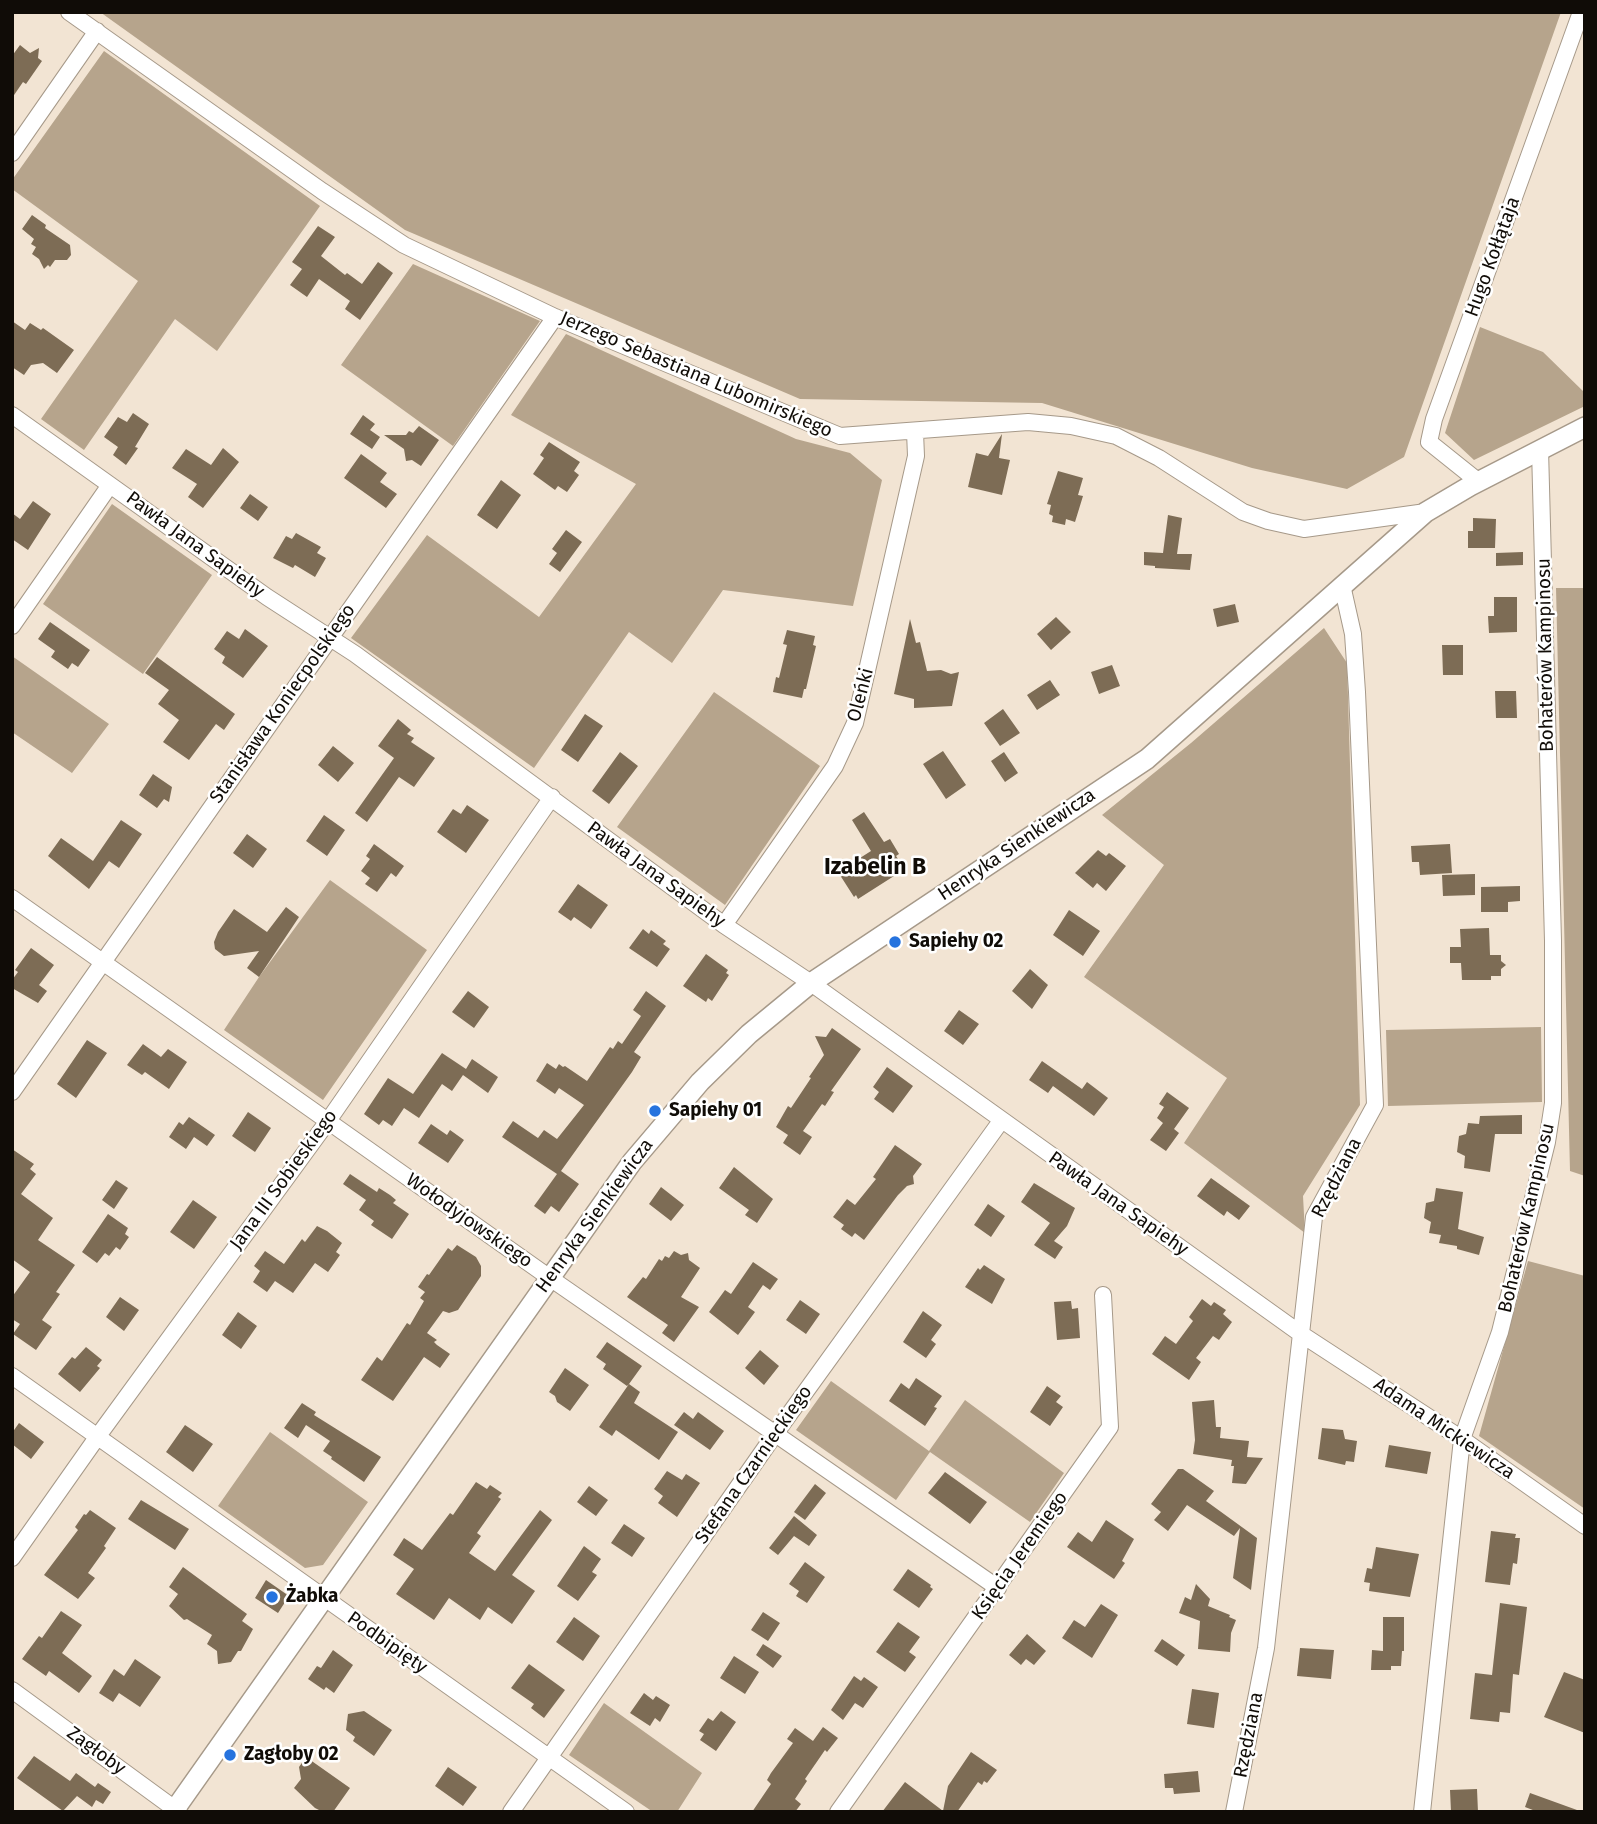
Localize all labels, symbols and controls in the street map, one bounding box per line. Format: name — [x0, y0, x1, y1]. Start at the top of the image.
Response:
street label: Hugo Kołłątaja — [1461, 194, 1525, 320]
street label: Jerzego Sebastiana Lubomirskiego — [556, 307, 836, 443]
street label: Pawła Jana Sapiehy — [121, 487, 269, 603]
street label: Bohaterów Kampinosu — [1533, 558, 1559, 752]
street label: Stanisława Koniecpolskiego — [205, 600, 361, 808]
street label: Oleńki — [843, 665, 879, 725]
street label: Henryka Sienkiewicza — [934, 784, 1100, 906]
street label: Pawła Jana Sapiehy — [582, 817, 730, 933]
district label: Izabelin B — [824, 854, 926, 882]
place label: Sapiehy 02 — [909, 931, 1003, 953]
marker: Sapiehy 02 — [887, 934, 903, 950]
place label: Sapiehy 01 — [669, 1100, 762, 1122]
marker: Sapiehy 01 — [647, 1103, 663, 1119]
street label: Jana III Sobieskiego — [225, 1105, 343, 1255]
street label: Bohaterów Kampinosu — [1494, 1121, 1560, 1315]
street label: Henryka Sienkiewicza — [531, 1134, 659, 1298]
street label: Rzędziana — [1307, 1134, 1367, 1222]
street label: Pawła Jana Sapiehy — [1044, 1147, 1192, 1261]
street label: Wołodyjowskiego — [401, 1169, 537, 1273]
street label: Adama Mickiewicza — [1369, 1373, 1519, 1485]
street label: Stefana Czarnieckiego — [691, 1381, 817, 1549]
street label: Księcia Jeremiego — [967, 1487, 1073, 1625]
place label: Żabka — [286, 1586, 338, 1608]
marker: Żabka — [264, 1589, 280, 1605]
street label: Podbipięty — [343, 1607, 431, 1679]
street label: Rzędziana — [1230, 1690, 1268, 1780]
street label: Zagłoby — [62, 1722, 130, 1780]
place label: Zagłoby 02 — [244, 1744, 339, 1766]
marker: Zagłoby 02 — [222, 1747, 238, 1763]

